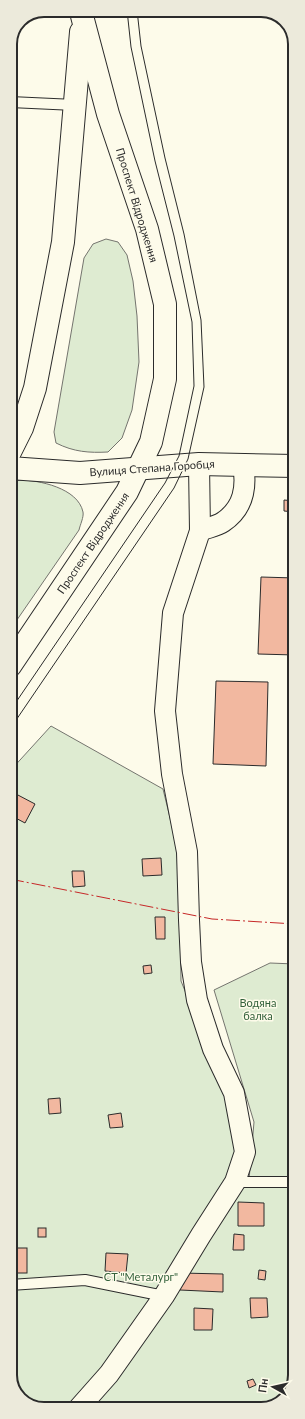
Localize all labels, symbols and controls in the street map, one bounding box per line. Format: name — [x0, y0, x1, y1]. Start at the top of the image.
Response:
street label: Проспект Відродження — [114, 146, 161, 264]
street label: Вулиця Степана Горобця — [89, 457, 215, 478]
street label: Проспект Відродження — [54, 490, 131, 596]
park label: Водяна балка — [240, 996, 276, 1022]
park label: СТ "Металург" — [104, 1270, 178, 1283]
north arrow — [253, 1367, 293, 1407]
text: Пн — [255, 1378, 270, 1394]

